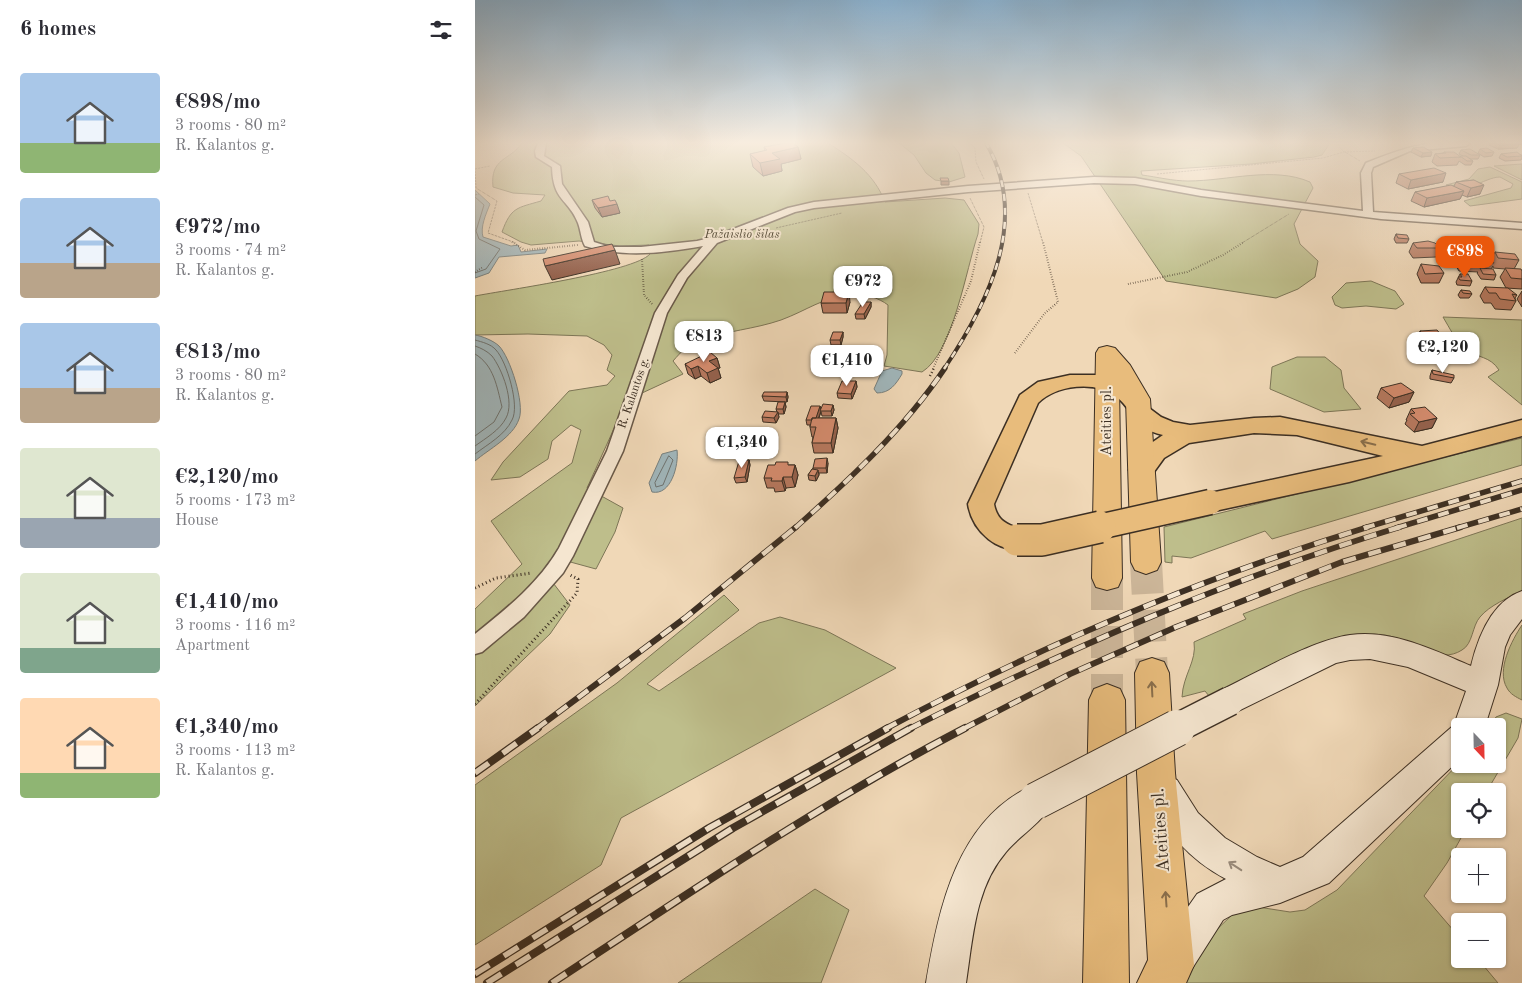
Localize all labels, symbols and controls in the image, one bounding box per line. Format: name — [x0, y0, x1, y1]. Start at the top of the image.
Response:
icon: filters — [427, 16, 455, 44]
text: 6 homes — [20, 19, 96, 40]
text: €898/mo — [175, 92, 261, 113]
icon: home — [60, 93, 120, 153]
text: 3 rooms · 80 m² — [175, 118, 286, 134]
text: R. Kalantos g. — [175, 138, 274, 154]
text: €972/mo — [175, 217, 261, 238]
icon: home — [60, 218, 120, 278]
park label: Pažaislio šilas — [704, 228, 779, 241]
pin: €898 — [1435, 236, 1495, 278]
text: 3 rooms · 74 m² — [175, 243, 286, 259]
text: €898 — [1446, 244, 1484, 260]
text: R. Kalantos g. — [175, 263, 274, 279]
pin: €972 — [833, 266, 893, 308]
text: €972 — [844, 274, 882, 290]
pin: €813 — [674, 320, 734, 363]
text: €813 — [685, 329, 723, 345]
pin: €2,120 — [1402, 332, 1484, 374]
text: €2,120 — [1418, 340, 1468, 356]
text: €813/mo — [175, 342, 261, 363]
icon: home — [60, 343, 120, 403]
pin: €1,410 — [806, 344, 888, 387]
text: €1,410 — [822, 353, 872, 369]
street label: R. Kalantos g. — [616, 356, 652, 430]
text: 3 rooms · 80 m² — [175, 368, 286, 384]
street label: Ateities pl. — [1100, 386, 1115, 456]
text: R. Kalantos g. — [175, 388, 274, 404]
pin: €1,340 — [701, 426, 783, 469]
text: €1,340 — [717, 435, 767, 451]
one-way arrow — [1360, 438, 1376, 447]
text: €2,120/mo — [175, 467, 279, 488]
icon: home — [60, 468, 120, 528]
text: 5 rooms · 173 m² — [175, 493, 295, 509]
text: House — [175, 513, 218, 529]
text: €1,410/mo — [175, 592, 279, 613]
icon: home — [60, 593, 120, 653]
text: 3 rooms · 116 m² — [175, 618, 295, 634]
text: Apartment — [175, 638, 250, 654]
one-way arrow — [1148, 681, 1157, 697]
text: €1,340/mo — [175, 717, 279, 738]
icon: home — [60, 718, 120, 778]
north arrow — [1451, 718, 1506, 772]
map controls — [1451, 718, 1506, 968]
text: 3 rooms · 113 m² — [175, 743, 295, 759]
text: R. Kalantos g. — [175, 763, 274, 779]
button: locate — [1451, 783, 1506, 838]
street label: Ateities pl. — [1149, 787, 1173, 873]
button: + — [1451, 848, 1506, 903]
one-way arrow — [1228, 860, 1242, 871]
one-way arrow — [1162, 891, 1171, 907]
button: − — [1451, 913, 1506, 968]

